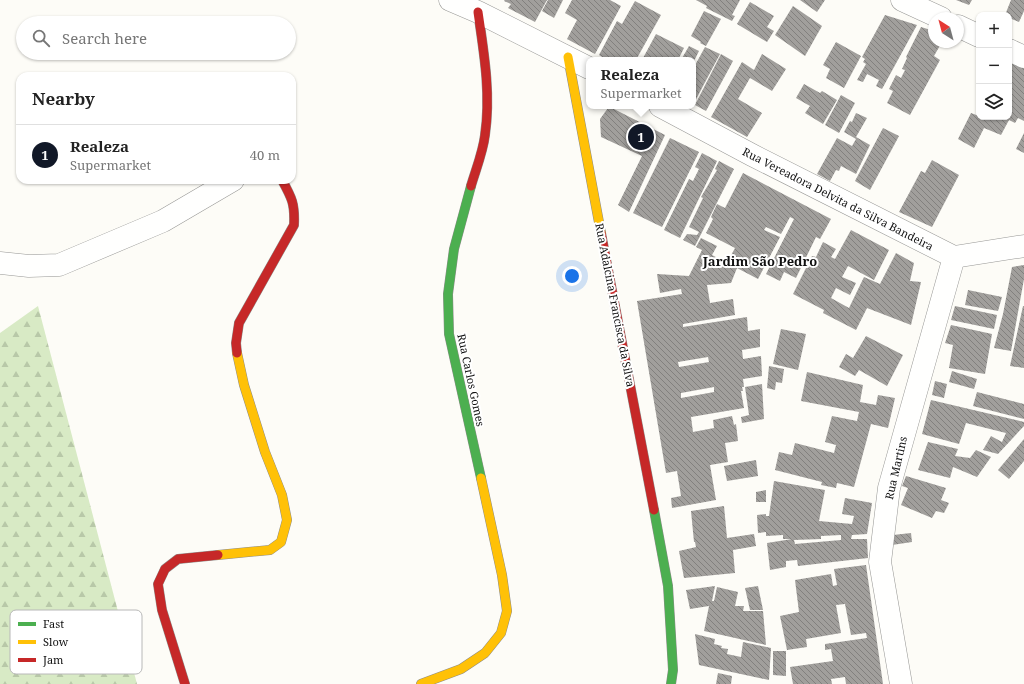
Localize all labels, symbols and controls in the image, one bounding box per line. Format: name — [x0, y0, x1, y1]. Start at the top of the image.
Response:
north arrow — [928, 12, 964, 48]
map controls — [976, 12, 1012, 120]
button: + — [976, 12, 1012, 48]
search box — [16, 16, 296, 60]
icon: search — [30, 27, 52, 49]
text: Search here — [62, 28, 147, 48]
button: − — [976, 48, 1012, 84]
popup — [586, 57, 696, 109]
text: Realeza — [601, 64, 660, 84]
text: Supermarket — [601, 84, 682, 102]
button: layers — [976, 84, 1012, 120]
text: Nearby — [32, 87, 95, 110]
pin: 1 — [628, 122, 654, 152]
text: Realeza — [70, 136, 129, 156]
street label: Rua Vereadora Delvita da Silva Bandeira — [740, 144, 936, 253]
text: 1 — [41, 146, 49, 164]
text: 40 m — [250, 146, 280, 164]
text: Supermarket — [70, 156, 151, 174]
street label: Rua Adalcina Francisca da Silva — [592, 222, 639, 388]
district label: Jardim São Pedro — [702, 252, 817, 270]
your location — [562, 266, 582, 286]
street label: Rua Carlos Gomes — [454, 332, 489, 428]
street label: Rua Martins — [881, 435, 910, 501]
legend — [10, 610, 142, 674]
text: Fast — [43, 616, 64, 631]
text: Slow — [43, 634, 69, 649]
text: Jam — [42, 652, 64, 667]

